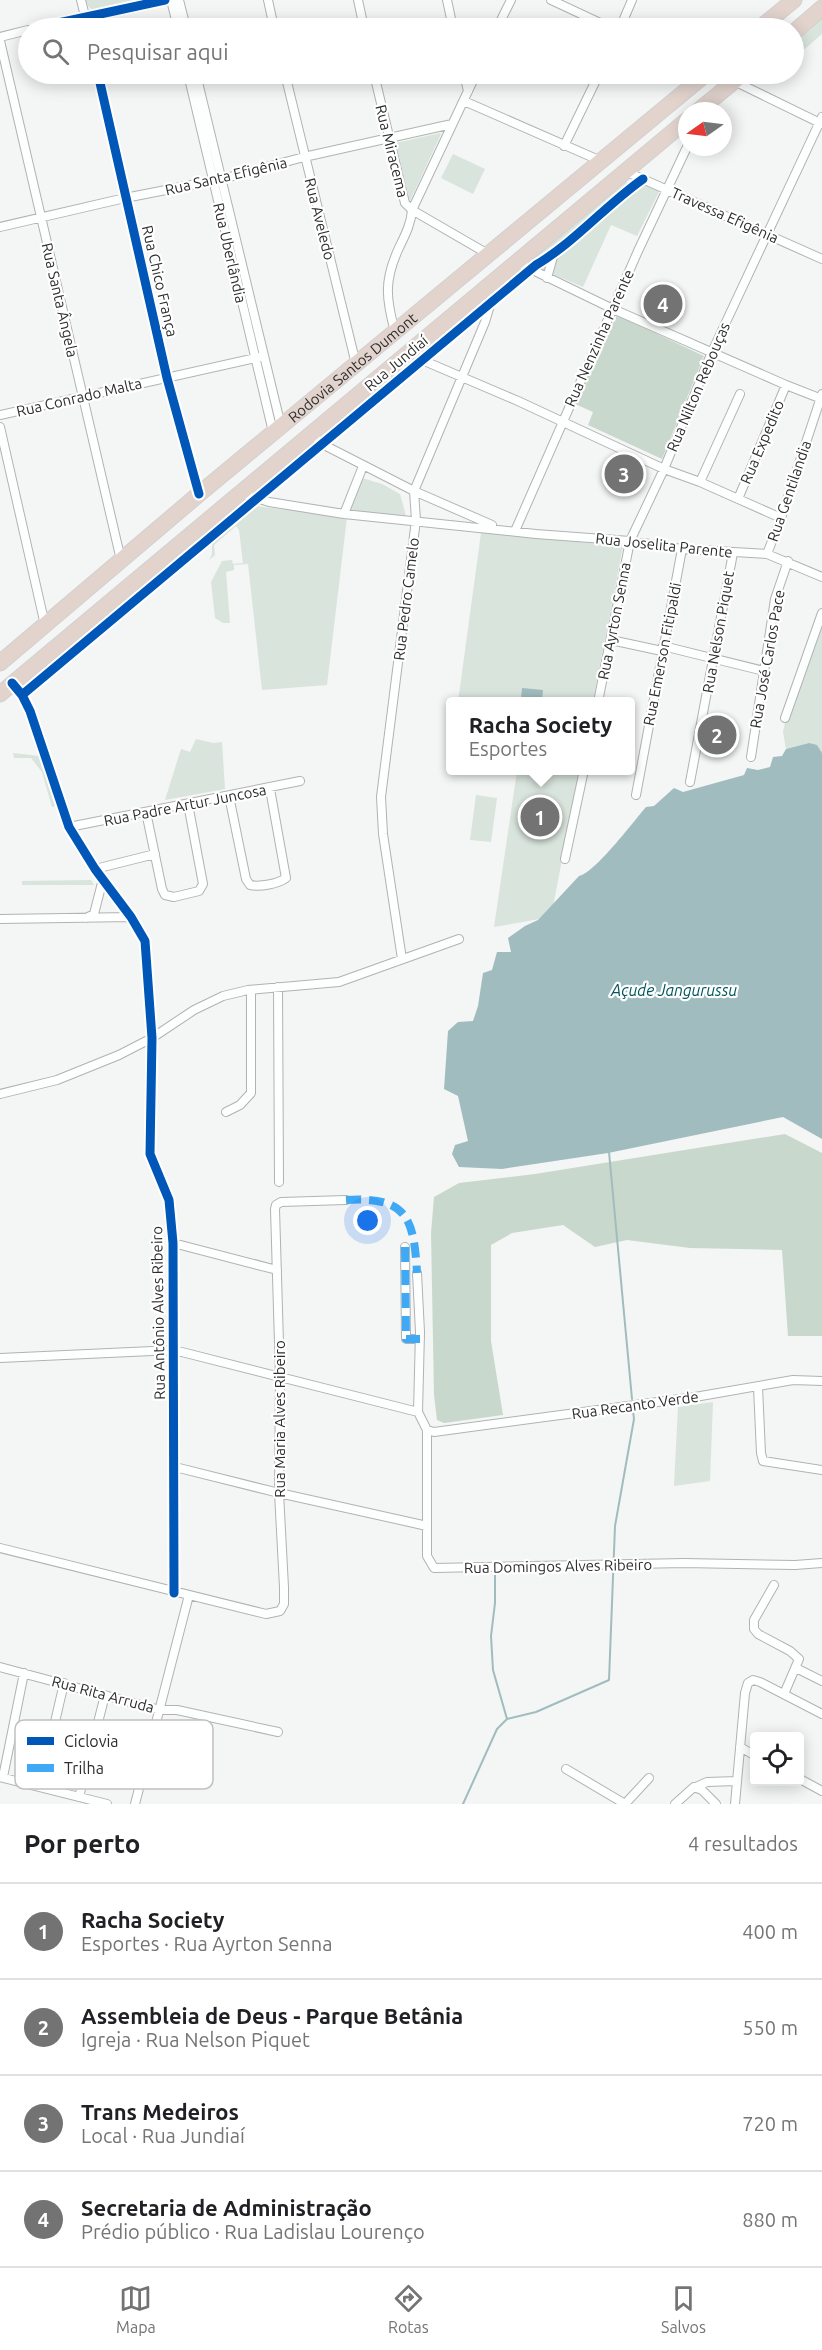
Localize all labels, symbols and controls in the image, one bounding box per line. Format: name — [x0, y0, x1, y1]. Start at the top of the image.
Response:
search box — [18, 18, 804, 84]
icon: search — [39, 35, 72, 68]
text: Pesquisar aqui — [87, 39, 229, 64]
north arrow — [678, 102, 732, 156]
street label: Rua Miracema — [372, 103, 412, 199]
street label: Rua Santa Efigênia — [163, 154, 289, 198]
street label: Rua Aveledo — [302, 176, 338, 262]
street label: Travessa Efigênia — [669, 184, 781, 246]
street label: Rua Uberlândia — [210, 201, 250, 305]
street label: Rua Chico França — [139, 224, 181, 338]
street label: Rua Santa Ângela — [39, 241, 81, 359]
street label: Rua Nenzinha Parente — [561, 267, 637, 409]
pin: 4 — [644, 282, 682, 326]
street label: Rodovia Santos Dumont — [284, 309, 420, 425]
street label: Rua Nilton Rebouças — [663, 320, 733, 454]
street label: Rua Jundiaí — [361, 331, 431, 394]
street label: Rua Conrado Malta — [15, 374, 143, 420]
street label: Rua Expedito — [737, 398, 787, 486]
street label: Rua Gentilandia — [764, 438, 814, 544]
pin: 3 — [604, 452, 644, 496]
street label: Rua Joselita Parente — [595, 529, 733, 561]
street label: Rua Pedro Camelo — [390, 537, 422, 661]
street label: Rua Ayrton Senna — [594, 561, 634, 681]
street label: Rua Nelson Piquet — [699, 570, 737, 694]
street label: Rua Emerson Fitipaldi — [640, 581, 684, 727]
street label: Rua José Carlos Pace — [746, 588, 788, 730]
popup — [446, 697, 635, 775]
text: Racha Society — [469, 712, 612, 737]
pin: 2 — [698, 712, 736, 758]
text: Esportes — [469, 737, 547, 760]
street label: Rua Padre Artur Juncosa — [102, 781, 268, 829]
pin: 1 — [520, 794, 560, 840]
water label: Açude Jangurussu — [610, 981, 737, 999]
your location — [353, 1206, 382, 1235]
street label: Rua Antônio Alves Ribeiro — [148, 1226, 168, 1400]
street label: Rua Maria Alves Ribeiro — [271, 1340, 288, 1498]
street label: Rua Recanto Verde — [570, 1388, 700, 1422]
street label: Rua Domingos Alves Ribeiro — [464, 1556, 652, 1576]
street label: Rua Rita Arruda — [50, 1672, 156, 1716]
legend — [15, 1720, 213, 1789]
text: Ciclovia — [64, 1732, 119, 1750]
map controls — [750, 1732, 804, 1786]
button: locate — [750, 1732, 804, 1786]
text: Trilha — [64, 1759, 104, 1777]
text: Por perto — [24, 1829, 140, 1858]
text: 4 resultados — [688, 1832, 798, 1855]
text: Racha Society — [81, 1907, 224, 1932]
text: 1 — [38, 1920, 49, 1943]
text: 400 m — [742, 1920, 798, 1943]
text: Esportes · Rua Ayrton Senna — [81, 1932, 333, 1955]
text: Assembleia de Deus - Parque Betânia — [81, 2003, 463, 2028]
text: 2 — [38, 2016, 49, 2039]
text: 550 m — [742, 2016, 798, 2039]
text: Igreja · Rua Nelson Piquet — [81, 2028, 310, 2051]
text: Trans Medeiros — [81, 2099, 239, 2124]
text: 3 — [38, 2112, 49, 2135]
text: 720 m — [742, 2112, 798, 2135]
text: Local · Rua Jundiaí — [81, 2124, 245, 2147]
text: Secretaria de Administração — [81, 2195, 372, 2220]
text: 4 — [38, 2208, 49, 2231]
text: 880 m — [742, 2208, 798, 2231]
text: Prédio público · Rua Ladislau Lourenço — [81, 2220, 425, 2243]
tab: Mapa — [116, 2282, 156, 2336]
tab: Rotas — [388, 2282, 429, 2336]
tab: Salvos — [661, 2282, 706, 2336]

